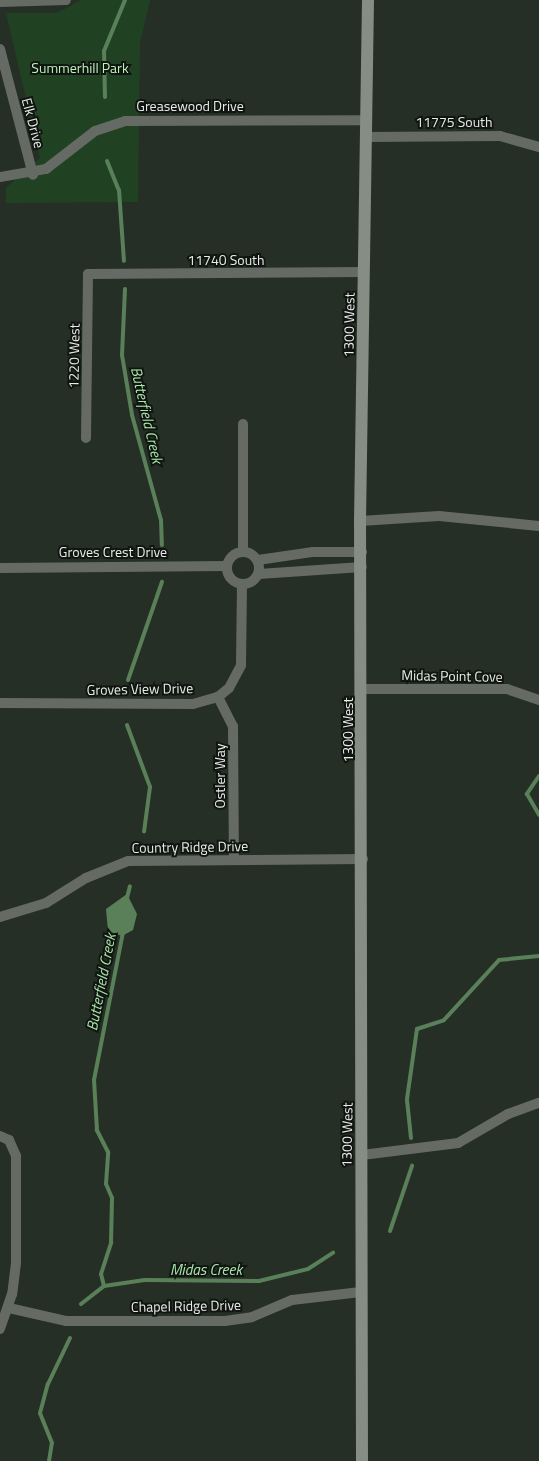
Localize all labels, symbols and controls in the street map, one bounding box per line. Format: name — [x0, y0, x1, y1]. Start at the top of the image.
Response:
park label: Summerhill Park — [31, 60, 129, 76]
street label: Elk Drive — [18, 96, 48, 150]
street label: Greasewood Drive — [136, 98, 244, 114]
street label: 11775 South — [415, 114, 493, 130]
street label: 11740 South — [187, 252, 265, 268]
street label: 1300 West — [340, 292, 358, 358]
street label: 1220 West — [65, 323, 83, 389]
water label: Butterfield Creek — [127, 365, 167, 465]
street label: Groves Crest Drive — [59, 544, 167, 560]
street label: Midas Point Cove — [401, 667, 503, 685]
street label: Groves View Drive — [87, 680, 193, 698]
street label: 1300 West — [340, 697, 356, 763]
street label: Ostler Way — [212, 744, 228, 808]
street label: Country Ridge Drive — [132, 838, 248, 856]
water label: Butterfield Creek — [83, 932, 119, 1032]
street label: 1300 West — [338, 1102, 356, 1168]
water label: Midas Creek — [170, 1261, 242, 1279]
street label: Chapel Ridge Drive — [131, 1297, 241, 1315]

